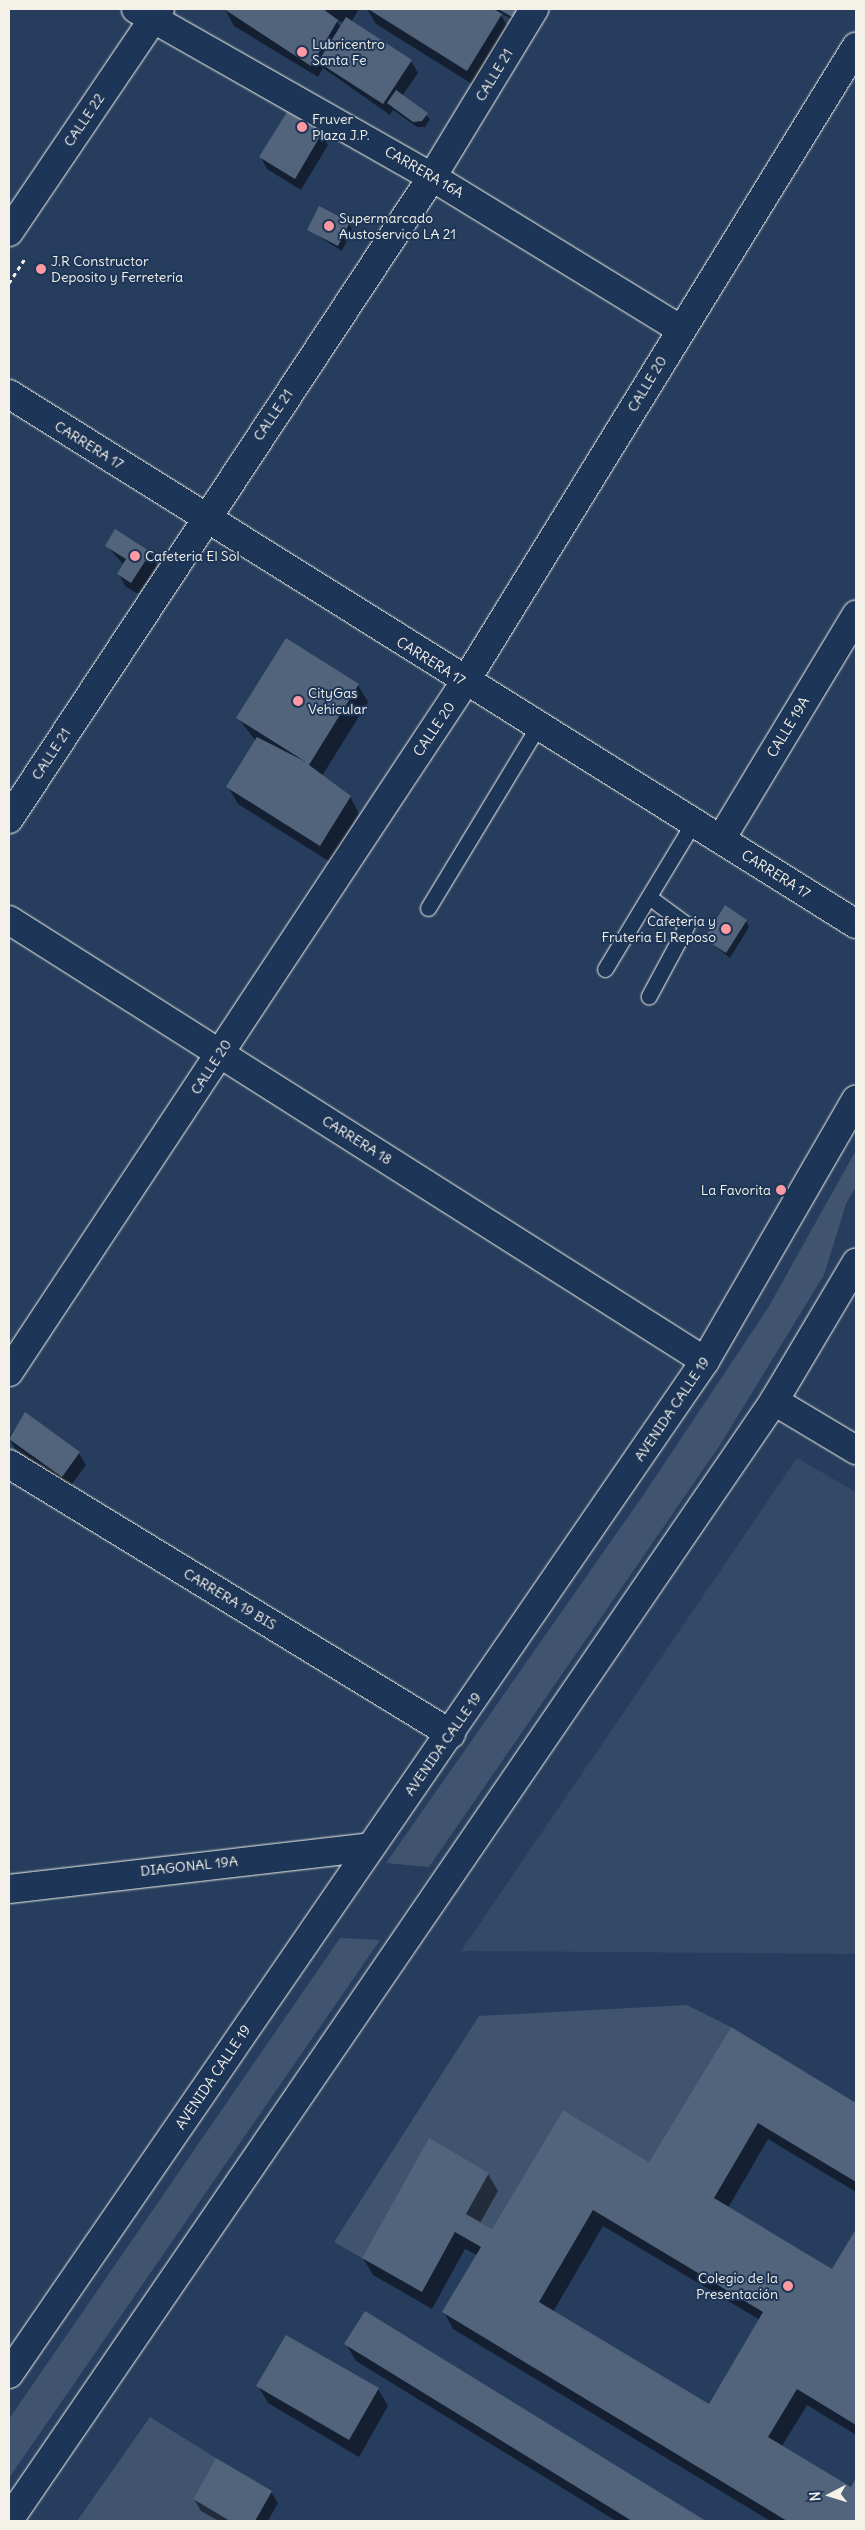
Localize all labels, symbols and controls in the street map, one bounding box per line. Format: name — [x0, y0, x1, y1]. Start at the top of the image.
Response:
place label: Lubricentro Santa Fe — [312, 36, 385, 68]
marker: Lubricentro Santa Fe — [296, 46, 308, 58]
street label: CALLE 21 — [472, 46, 516, 104]
street label: CALLE 22 — [60, 90, 108, 150]
place label: Fruver Plaza J.P. — [312, 111, 370, 144]
marker: Fruver Plaza J.P. — [296, 121, 308, 133]
street label: CARRERA 16A — [382, 143, 466, 201]
place label: Supermarcado Austoservico LA 21 — [339, 210, 456, 242]
marker: Supermarcado Austoservico LA 21 — [323, 220, 335, 232]
place label: J.R Constructor Deposito y Ferretería — [51, 253, 183, 286]
marker: J.R Constructor Deposito y Ferretería — [35, 263, 47, 275]
street label: CALLE 20 — [624, 353, 670, 415]
street label: CALLE 21 — [250, 386, 296, 444]
street label: CARRERA 17 — [52, 417, 126, 473]
place label: Cafeteria El Sol — [145, 548, 240, 564]
marker: Cafeteria El Sol — [129, 550, 141, 562]
street label: CARRERA 17 — [394, 633, 468, 689]
place label: CityGas Vehicular — [308, 685, 367, 718]
street label: CALLE 19A — [763, 694, 813, 760]
marker: CityGas Vehicular — [292, 695, 304, 707]
street label: CALLE 20 — [410, 699, 458, 759]
street label: CALLE 21 — [28, 725, 74, 783]
street label: CARRERA 17 — [739, 846, 813, 902]
place label: Cafetería y Fruteria El Reposo — [602, 913, 716, 946]
marker: Cafetería y Fruteria El Reposo — [720, 923, 732, 935]
street label: CALLE 20 — [187, 1036, 235, 1098]
street label: CARRERA 18 — [319, 1112, 395, 1168]
place label: La Favorita — [701, 1182, 771, 1198]
marker: La Favorita — [775, 1184, 787, 1196]
street label: AVENIDA CALLE 19 — [631, 1354, 713, 1464]
street label: CARRERA 19 BIS — [181, 1565, 279, 1633]
street label: AVENIDA CALLE 19 — [401, 1689, 485, 1799]
street label: DIAGONAL 19A — [139, 1853, 239, 1879]
street label: AVENIDA CALLE 19 — [172, 2022, 254, 2132]
place label: Colegio de la Presentación — [696, 2270, 778, 2302]
marker: Colegio de la Presentación — [782, 2280, 794, 2292]
north arrow — [805, 2470, 855, 2520]
text: N — [806, 2491, 824, 2502]

